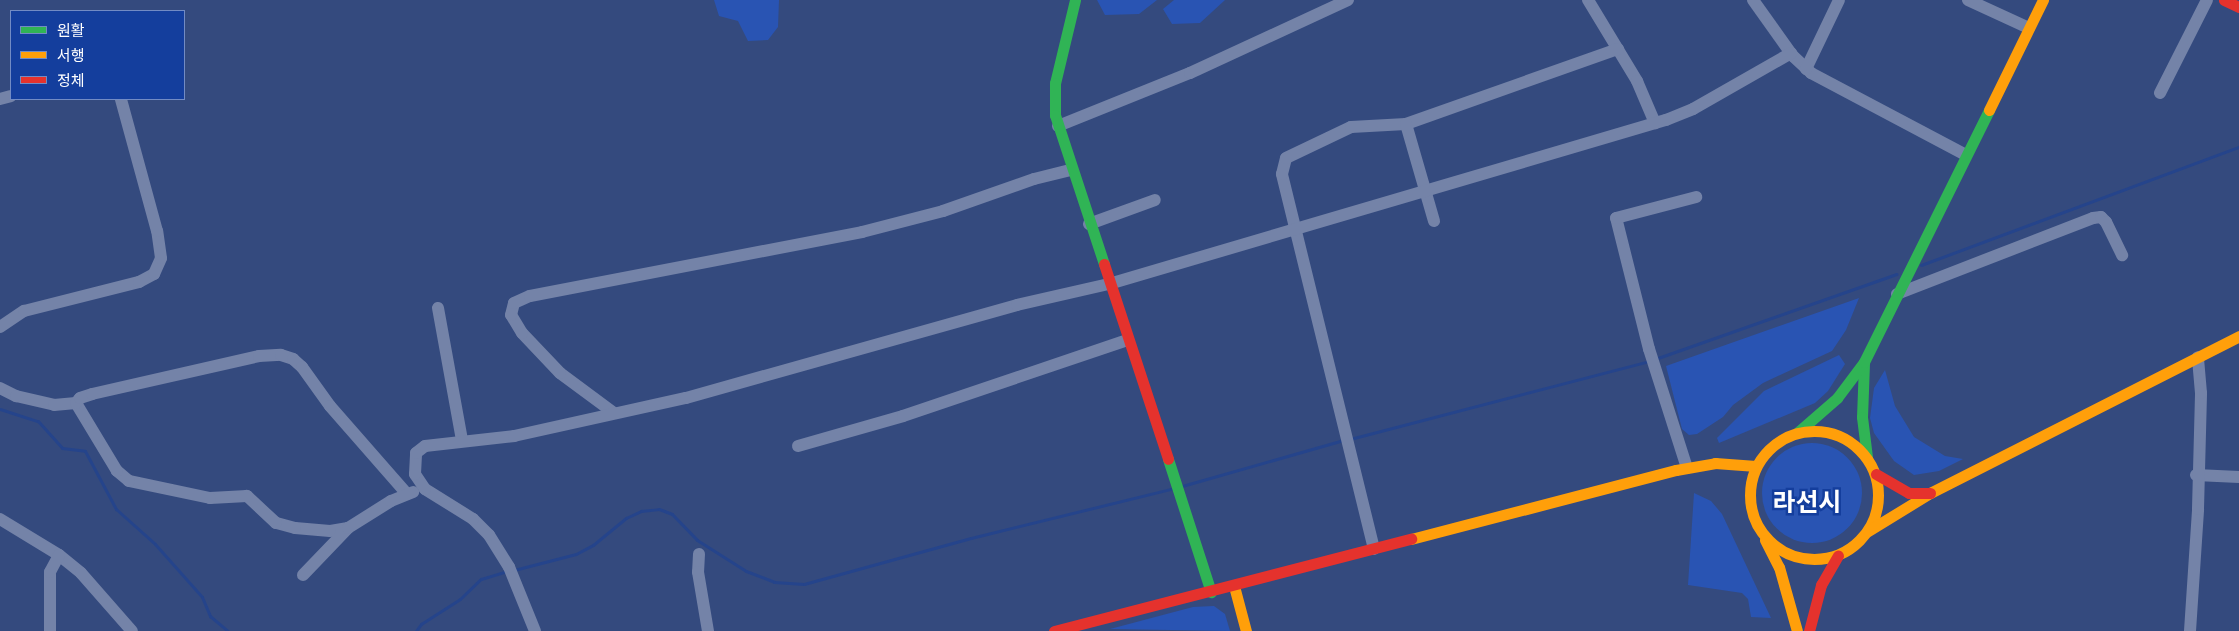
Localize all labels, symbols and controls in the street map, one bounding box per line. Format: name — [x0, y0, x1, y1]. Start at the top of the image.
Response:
legend — [10, 10, 185, 100]
text: 원활 — [57, 22, 85, 39]
text: 서행 — [57, 47, 85, 64]
text: 정체 — [57, 72, 85, 89]
district label: 라선시 — [1773, 487, 1841, 517]

